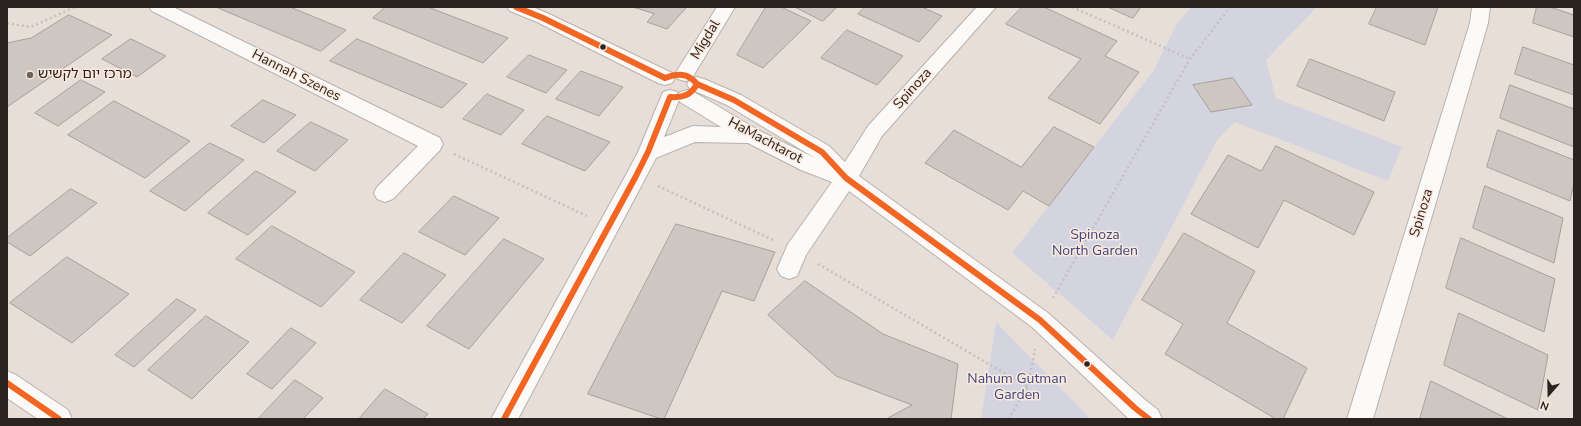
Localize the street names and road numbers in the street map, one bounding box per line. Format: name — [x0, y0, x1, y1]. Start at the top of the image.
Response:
street label: Migdal — [688, 17, 724, 63]
street label: Hannah Szenes — [249, 46, 343, 106]
street label: Spinoza — [890, 65, 936, 113]
street label: HaMachtarot — [725, 114, 805, 168]
street label: Spinoza — [1407, 187, 1437, 239]

